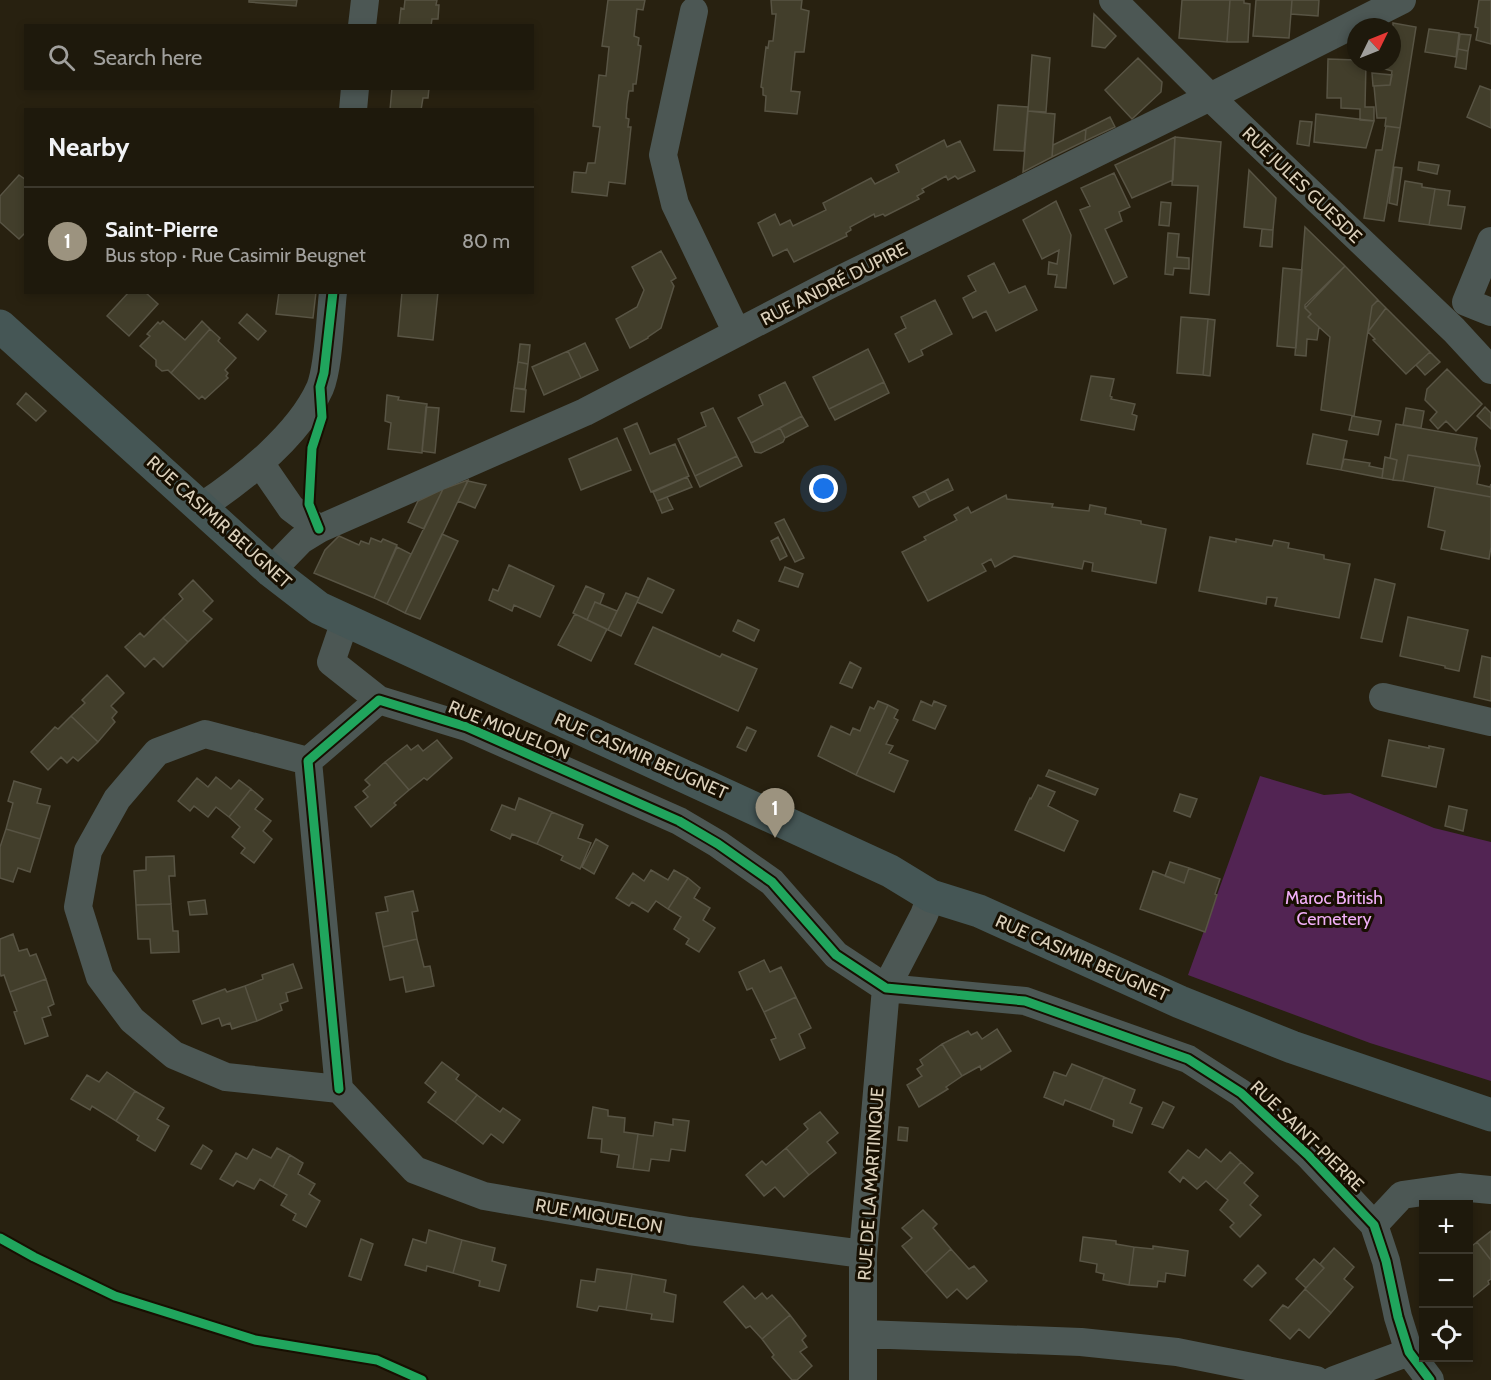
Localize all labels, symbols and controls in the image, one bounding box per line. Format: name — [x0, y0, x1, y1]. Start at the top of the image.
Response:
north arrow — [1347, 18, 1401, 72]
search box — [24, 24, 534, 90]
icon: search — [45, 41, 78, 74]
text: Search here — [93, 44, 202, 71]
street label: RUE JULES GUESDE — [1238, 122, 1366, 248]
text: Nearby — [48, 131, 129, 163]
text: Saint-Pierre — [105, 216, 218, 243]
text: 1 — [64, 229, 71, 253]
text: 80 m — [462, 229, 510, 253]
street label: RUE ANDRÉ DUPIRE — [757, 238, 911, 330]
text: Bus stop · Rue Casimir Beugnet — [105, 243, 366, 267]
street label: RUE CASIMIR BEUGNET — [142, 451, 296, 593]
your location — [809, 474, 838, 503]
street label: RUE MIQUELON — [445, 696, 573, 764]
street label: RUE CASIMIR BEUGNET — [551, 708, 731, 804]
pin: 1 — [756, 788, 794, 838]
park label: Maroc British Cemetery — [1285, 887, 1383, 930]
street label: RUE CASIMIR BEUGNET — [992, 910, 1172, 1006]
street label: RUE SAINT-PIERRE — [1245, 1076, 1369, 1196]
street label: RUE DE LA MARTINIQUE — [853, 1087, 889, 1281]
street label: RUE MIQUELON — [534, 1194, 664, 1238]
map controls — [1419, 1200, 1473, 1362]
button: + — [1419, 1200, 1473, 1254]
button: − — [1419, 1254, 1473, 1308]
button: locate — [1419, 1308, 1473, 1362]

